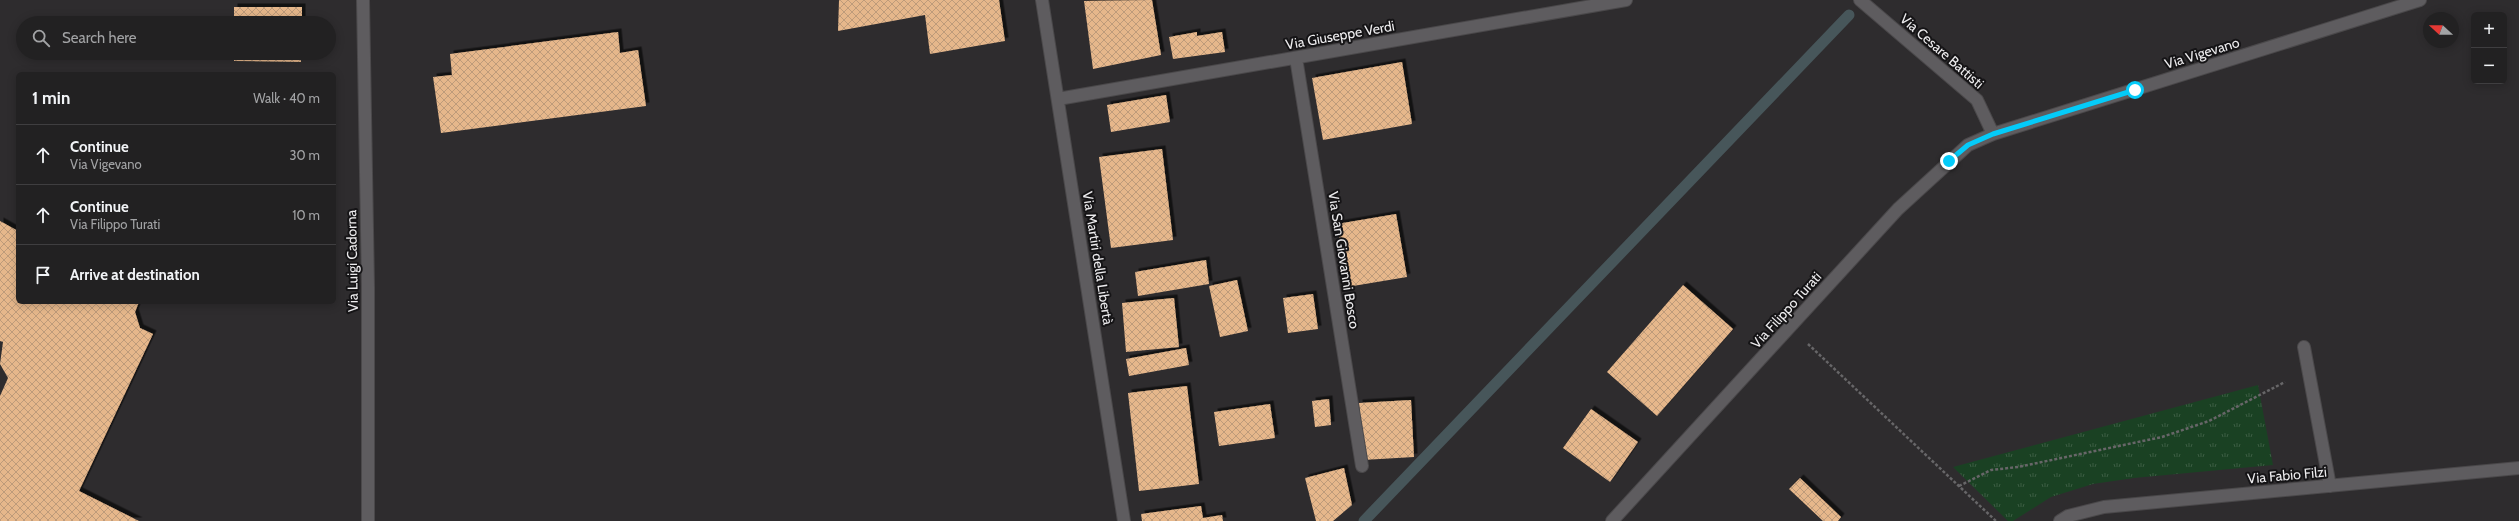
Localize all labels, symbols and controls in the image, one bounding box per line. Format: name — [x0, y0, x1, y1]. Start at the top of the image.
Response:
street label: Via Cesare Battisti — [1896, 10, 1988, 92]
north arrow — [2423, 12, 2459, 48]
map controls — [2471, 12, 2507, 84]
button: + — [2471, 12, 2507, 48]
search box — [16, 16, 336, 60]
street label: Via Giuseppe Verdi — [1284, 17, 1396, 53]
icon: search — [30, 27, 52, 49]
text: Search here — [62, 29, 137, 47]
street label: Via Vigevano — [2162, 33, 2242, 73]
button: − — [2471, 48, 2507, 84]
route start — [2126, 81, 2144, 99]
text: 1 min — [32, 88, 70, 108]
text: Walk · 40 m — [253, 90, 320, 106]
text: Continue — [70, 138, 129, 156]
icon: ahead — [32, 144, 54, 166]
text: 30 m — [290, 147, 320, 163]
route end — [1940, 152, 1958, 170]
text: Via Vigevano — [70, 156, 142, 172]
street label: Via Martiri della Libertà — [1079, 190, 1117, 326]
street label: Via San Giovanni Bosco — [1324, 190, 1364, 330]
text: Continue — [70, 198, 129, 216]
icon: ahead — [32, 204, 54, 226]
text: 10 m — [292, 207, 320, 223]
street label: Via Luigi Cadorna — [342, 209, 362, 312]
text: Via Filippo Turati — [70, 216, 160, 232]
icon: arrive — [32, 264, 54, 286]
text: Arrive at destination — [70, 266, 200, 284]
street label: Via Filippo Turati — [1747, 268, 1825, 352]
street label: Via Fabio Filzi — [2246, 463, 2328, 487]

